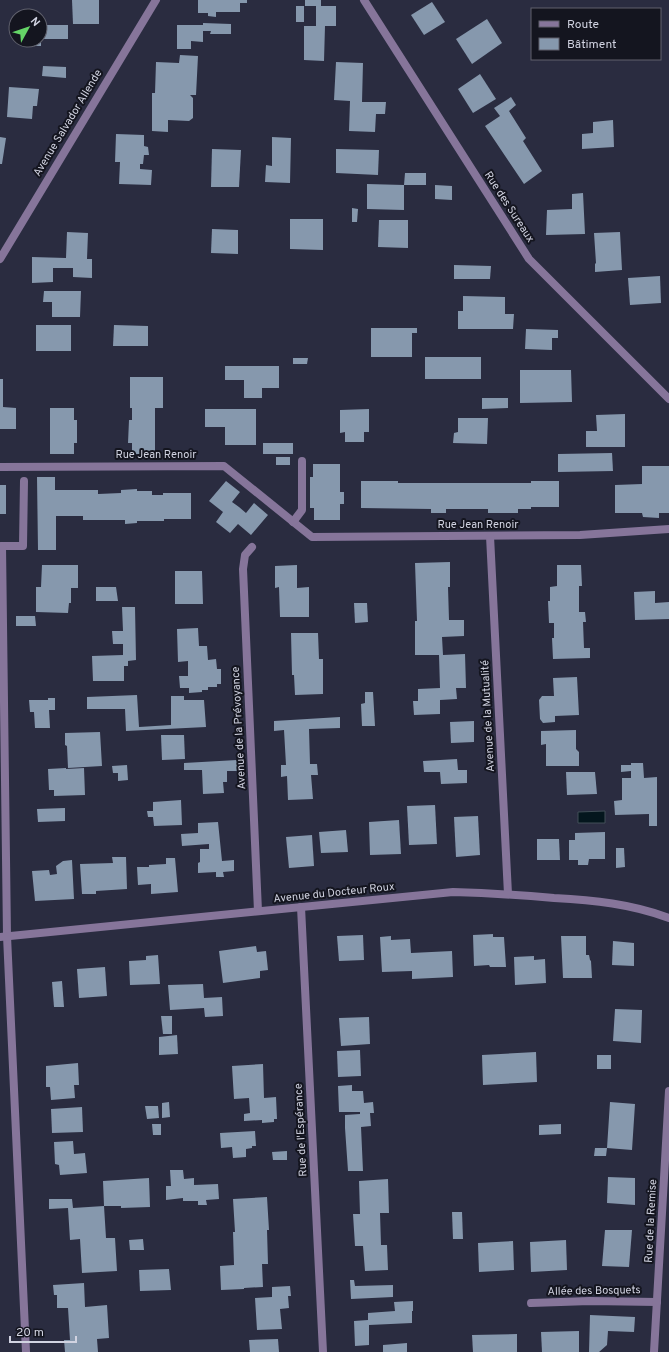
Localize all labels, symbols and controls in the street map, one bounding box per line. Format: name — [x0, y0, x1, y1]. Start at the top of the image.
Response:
north arrow — [8, 8, 48, 48]
legend — [531, 8, 661, 60]
text: N — [27, 15, 43, 30]
text: Route — [567, 17, 599, 33]
text: Bâtiment — [567, 37, 617, 53]
street label: Avenue Salvador Allende — [30, 67, 106, 179]
street label: Rue des Sureaux — [481, 169, 537, 245]
street label: Rue Jean Renoir — [115, 448, 197, 462]
street label: Rue Jean Renoir — [437, 518, 519, 532]
street label: Avenue de la Mutualité — [478, 660, 498, 772]
street label: Avenue de la Prévoyance — [229, 666, 249, 790]
street label: Avenue du Docteur Roux — [273, 880, 396, 906]
street label: Rue de l'Espérance — [292, 1083, 310, 1177]
street label: Rue de la Remise — [642, 1179, 660, 1263]
street label: Allée des Bosquets — [547, 1283, 641, 1299]
scale bar — [10, 1318, 76, 1344]
text: 20 m — [16, 1325, 44, 1341]

